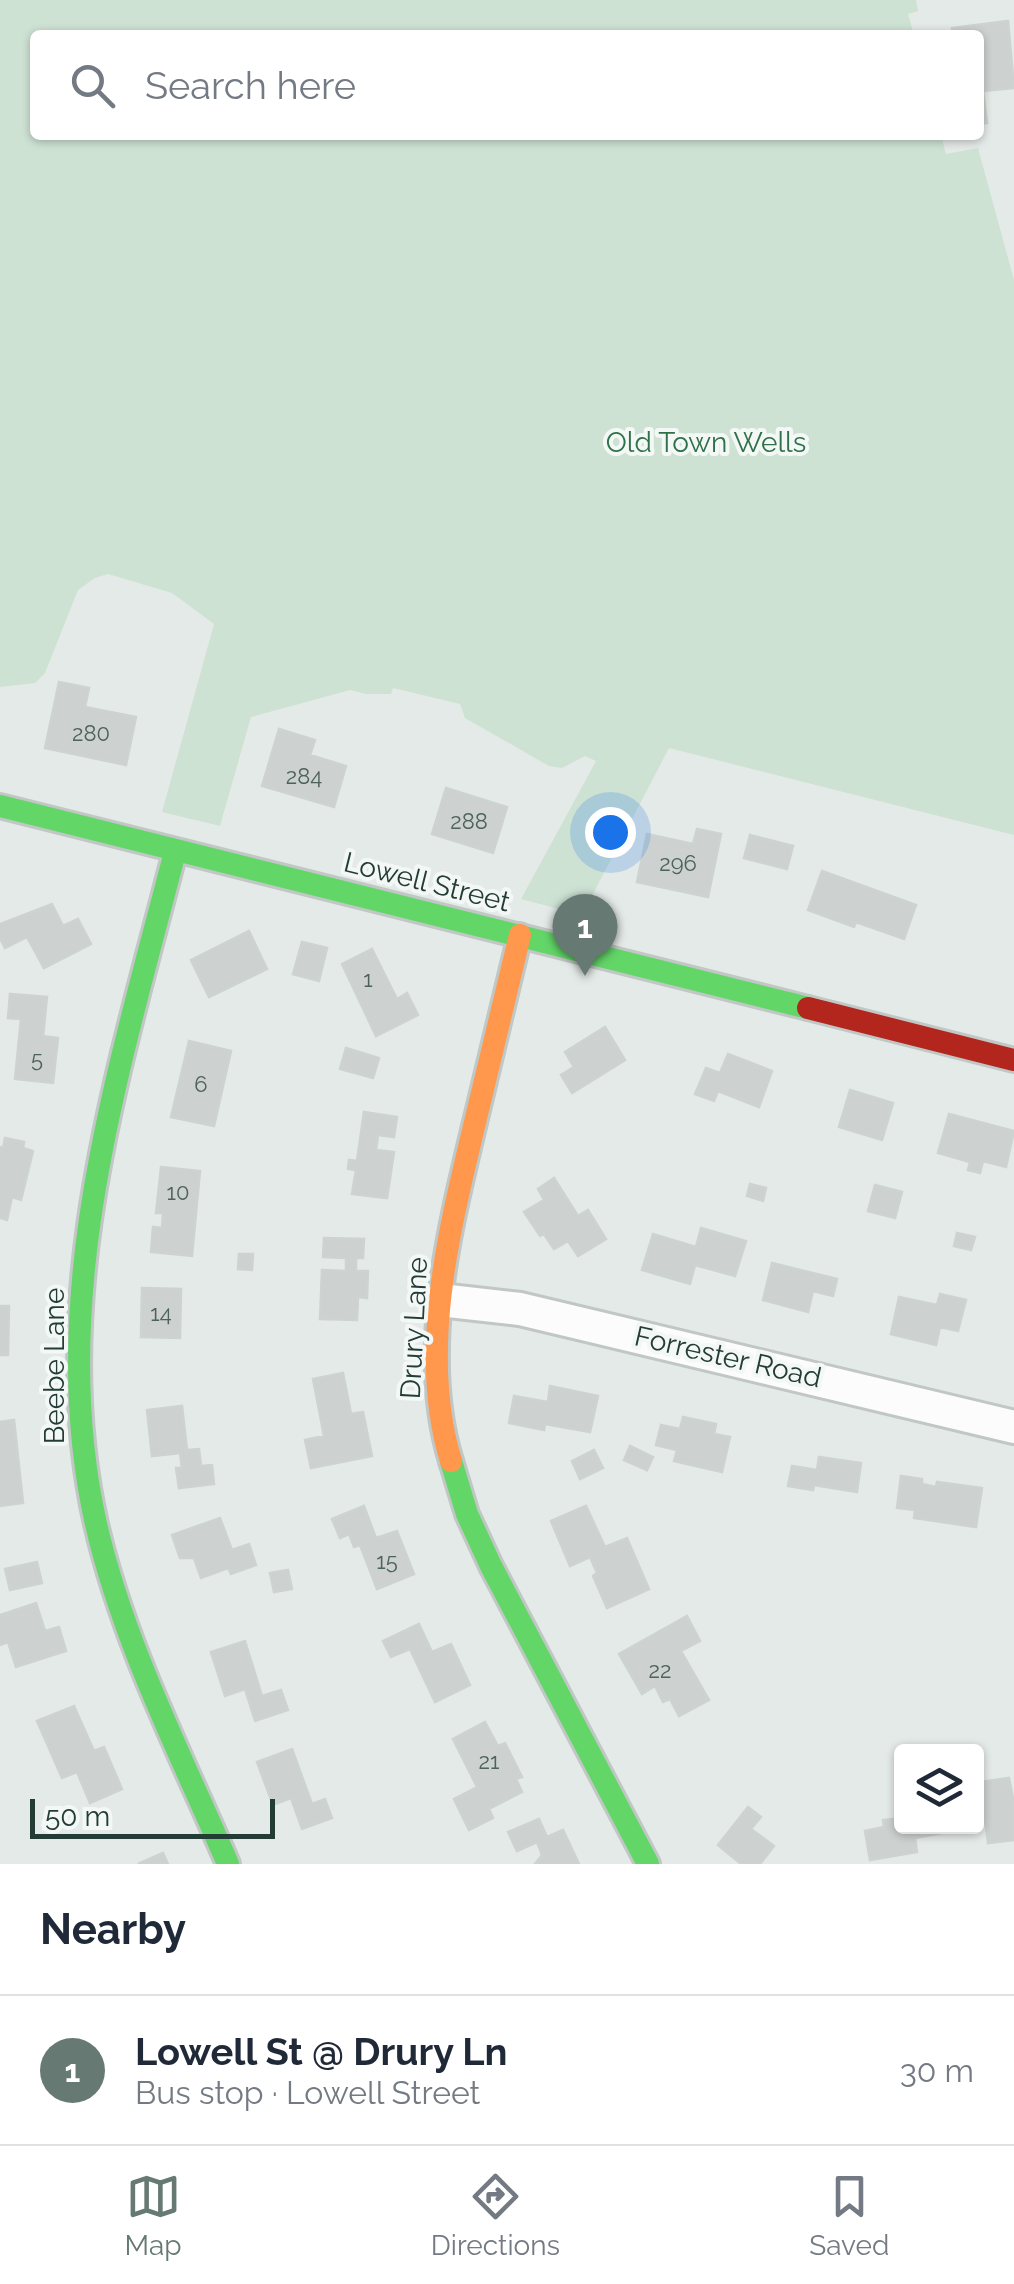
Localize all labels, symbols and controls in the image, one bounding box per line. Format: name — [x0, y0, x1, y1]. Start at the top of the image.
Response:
search box — [30, 30, 984, 140]
icon: search — [65, 58, 120, 113]
text: Search here — [145, 63, 356, 108]
park label: Old Town Wells — [606, 426, 806, 459]
house number: 280 — [72, 720, 110, 746]
house number: 284 — [286, 763, 322, 789]
your location — [585, 807, 636, 858]
house number: 288 — [450, 808, 488, 834]
street label: Lowell Street — [341, 845, 514, 919]
house number: 296 — [659, 850, 697, 876]
pin: 1 — [552, 894, 618, 976]
house number: 1 — [363, 966, 373, 992]
house number: 5 — [31, 1046, 43, 1072]
house number: 6 — [194, 1071, 208, 1097]
house number: 10 — [167, 1179, 189, 1205]
street label: Drury Lane — [394, 1256, 434, 1400]
street label: Beebe Lane — [38, 1288, 71, 1444]
house number: 14 — [150, 1300, 172, 1326]
street label: Forrester Road — [632, 1320, 824, 1394]
house number: 15 — [376, 1548, 398, 1574]
house number: 22 — [649, 1657, 671, 1683]
map controls — [894, 1744, 984, 1834]
button: layers — [894, 1744, 984, 1834]
house number: 21 — [479, 1748, 499, 1774]
scale bar — [30, 1794, 275, 1838]
text: 50 m — [45, 1800, 110, 1833]
text: Nearby — [40, 1905, 186, 1954]
text: Lowell St @ Drury Ln — [135, 2029, 508, 2074]
text: 1 — [65, 2052, 80, 2089]
text: 30 m — [900, 2052, 974, 2089]
text: Bus stop · Lowell Street — [135, 2074, 480, 2111]
tab: Map — [125, 2169, 182, 2262]
tab: Directions — [431, 2169, 560, 2262]
tab: Saved — [809, 2169, 889, 2262]

